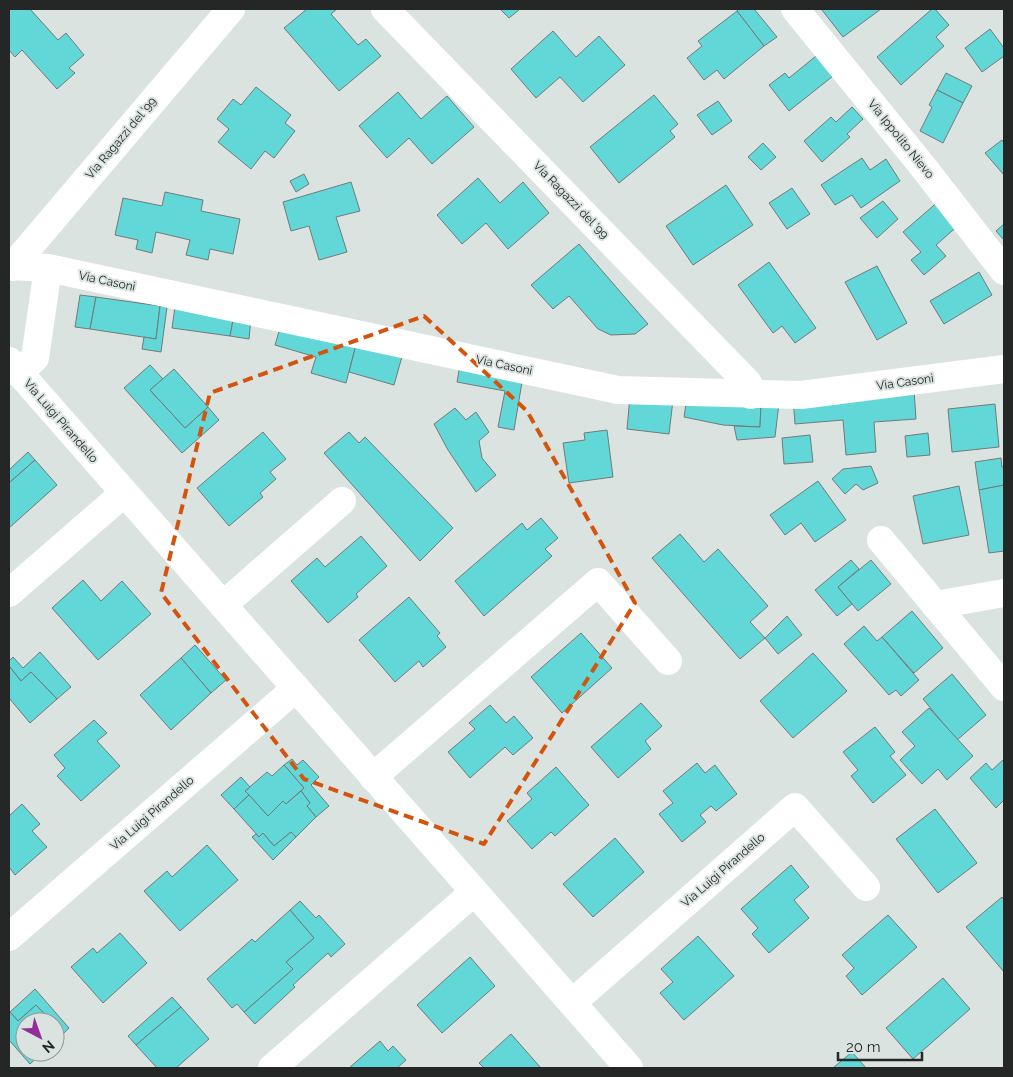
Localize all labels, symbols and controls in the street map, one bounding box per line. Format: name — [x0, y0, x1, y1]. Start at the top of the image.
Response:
street label: Via Ragazzi del '99 — [83, 94, 159, 182]
street label: Via Ippolito Nievo — [865, 97, 937, 181]
street label: Via Ragazzi del '99 — [530, 158, 612, 242]
street label: Via Casoni — [77, 268, 137, 294]
street label: Via Casoni — [474, 352, 534, 378]
street label: Via Casoni — [875, 371, 935, 393]
street label: Via Luigi Pirandello — [21, 376, 101, 466]
street label: Via Luigi Pirandello — [107, 773, 197, 853]
street label: Via Luigi Pirandello — [678, 830, 768, 910]
north arrow — [15, 1012, 65, 1062]
scale bar — [838, 1030, 922, 1062]
text: N — [39, 1037, 58, 1056]
text: 20 m — [846, 1038, 881, 1056]

